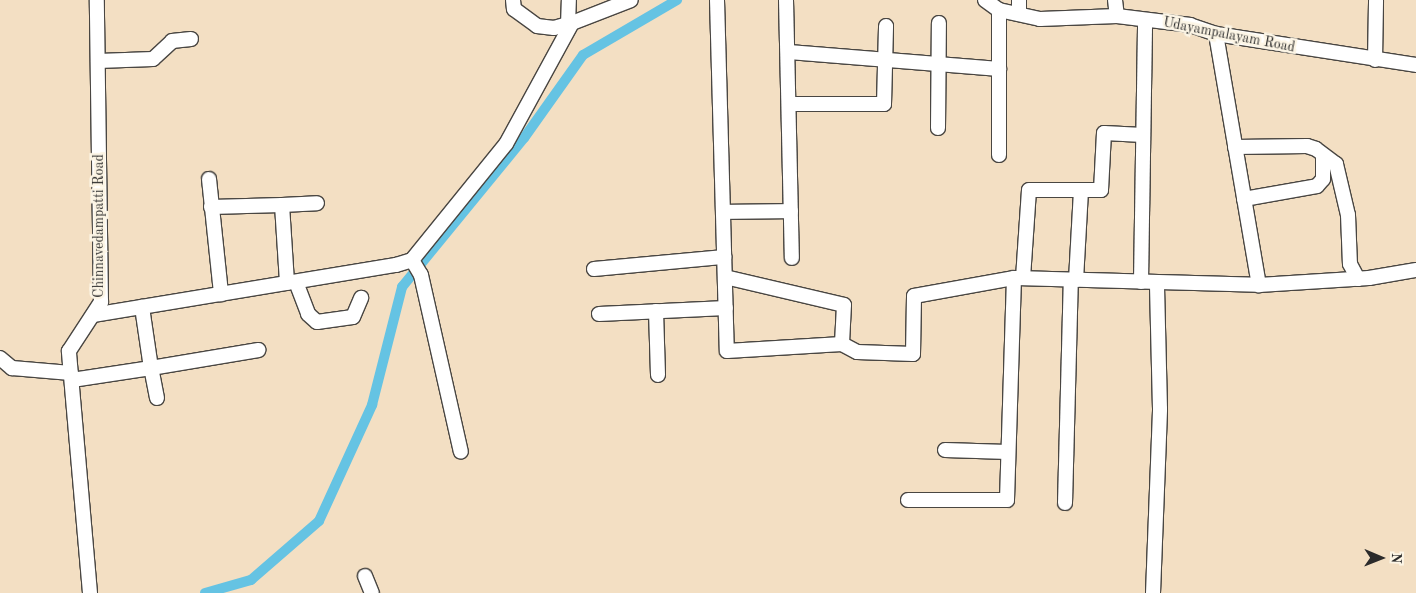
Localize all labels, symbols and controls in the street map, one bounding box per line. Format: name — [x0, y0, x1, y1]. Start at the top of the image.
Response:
street label: Udayampalayam Road — [1162, 14, 1296, 56]
street label: Chinnavedampatti Road — [91, 154, 107, 298]
north arrow — [1356, 533, 1406, 583]
text: N — [1389, 553, 1403, 564]

